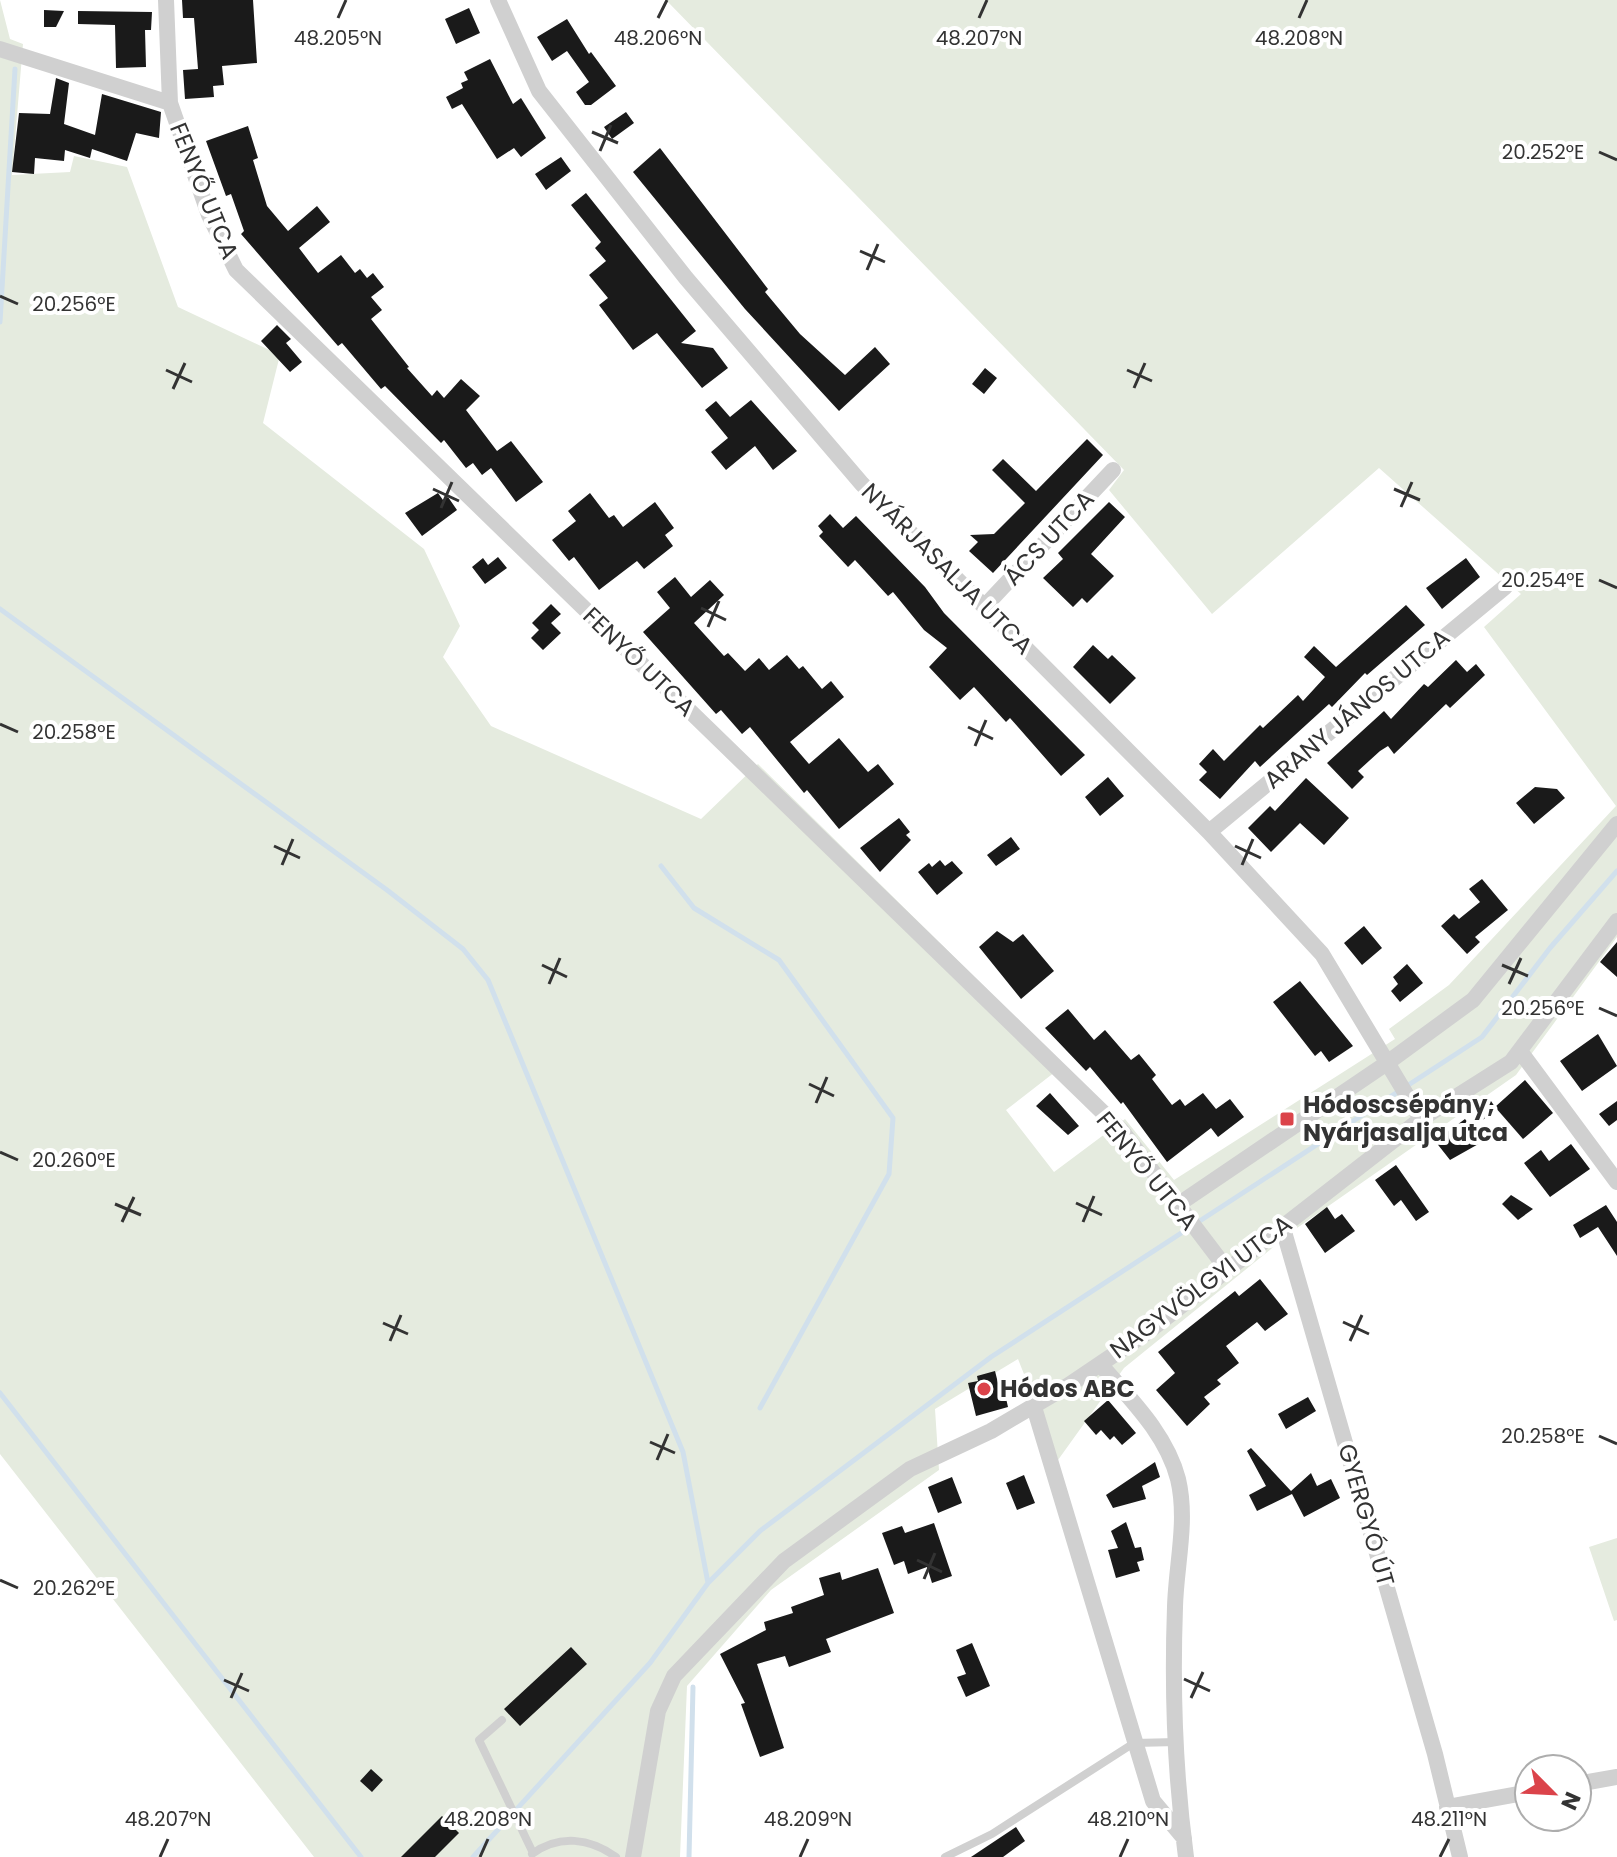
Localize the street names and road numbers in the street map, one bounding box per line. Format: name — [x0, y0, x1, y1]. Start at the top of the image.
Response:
street label: FENYŐ UTCA — [162, 118, 247, 264]
street label: NYÁRJASALJA UTCA — [854, 476, 1040, 662]
street label: ÁCS UTCA — [996, 483, 1101, 592]
street label: FENYŐ UTCA — [576, 600, 703, 724]
street label: ARANY JÁNOS UTCA — [1257, 621, 1457, 796]
street label: FENYŐ UTCA — [1089, 1104, 1206, 1237]
street label: NAGYVÖLGYI UTCA — [1103, 1207, 1299, 1366]
street label: GYERGYÓ ÚT — [1330, 1440, 1403, 1590]

